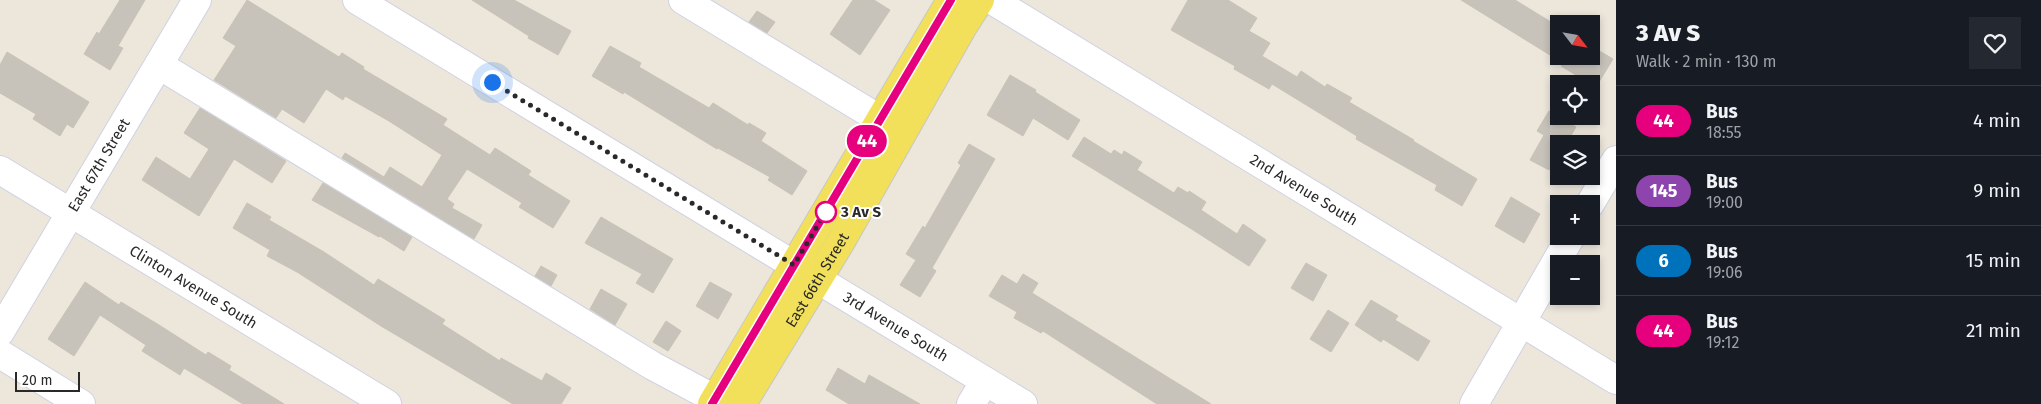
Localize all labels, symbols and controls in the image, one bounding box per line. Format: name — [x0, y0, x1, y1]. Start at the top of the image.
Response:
north arrow — [1550, 15, 1600, 65]
map controls — [1550, 15, 1600, 305]
button: heart — [1969, 17, 2021, 69]
text: 3 Av S — [1636, 19, 1700, 47]
text: Walk · 2 min · 130 m — [1636, 52, 1776, 71]
your location — [480, 70, 505, 95]
button: locate — [1550, 75, 1600, 125]
text: Bus — [1706, 100, 1738, 123]
text: 4 min — [1973, 109, 2021, 132]
text: 44 — [1653, 110, 1674, 132]
street label: East 67th Street — [64, 115, 134, 215]
text: 18:55 — [1706, 123, 1742, 142]
line badge: 44 — [844, 125, 890, 157]
text: 44 — [857, 130, 877, 152]
button: layers — [1550, 135, 1600, 185]
street label: 2nd Avenue South — [1247, 150, 1361, 230]
text: Bus — [1706, 170, 1738, 193]
text: 9 min — [1973, 179, 2021, 202]
text: 145 — [1650, 180, 1678, 202]
text: 19:00 — [1706, 193, 1743, 212]
button: + — [1550, 195, 1600, 245]
marker: 3 Av S — [815, 201, 837, 223]
place label: 3 Av S — [840, 203, 881, 221]
street label: East 66th Street — [782, 229, 853, 331]
text: Bus — [1706, 240, 1738, 263]
street label: Clinton Avenue South — [126, 241, 261, 332]
text: 15 min — [1965, 249, 2021, 272]
text: 6 — [1658, 250, 1669, 272]
button: − — [1550, 255, 1600, 305]
text: 19:06 — [1706, 263, 1743, 282]
street label: 3rd Avenue South — [840, 288, 951, 365]
text: Bus — [1706, 310, 1738, 333]
text: 21 min — [1966, 319, 2021, 342]
text: 44 — [1653, 320, 1674, 342]
text: 19:12 — [1706, 333, 1739, 352]
scale bar — [15, 369, 80, 392]
text: 20 m — [22, 372, 52, 389]

